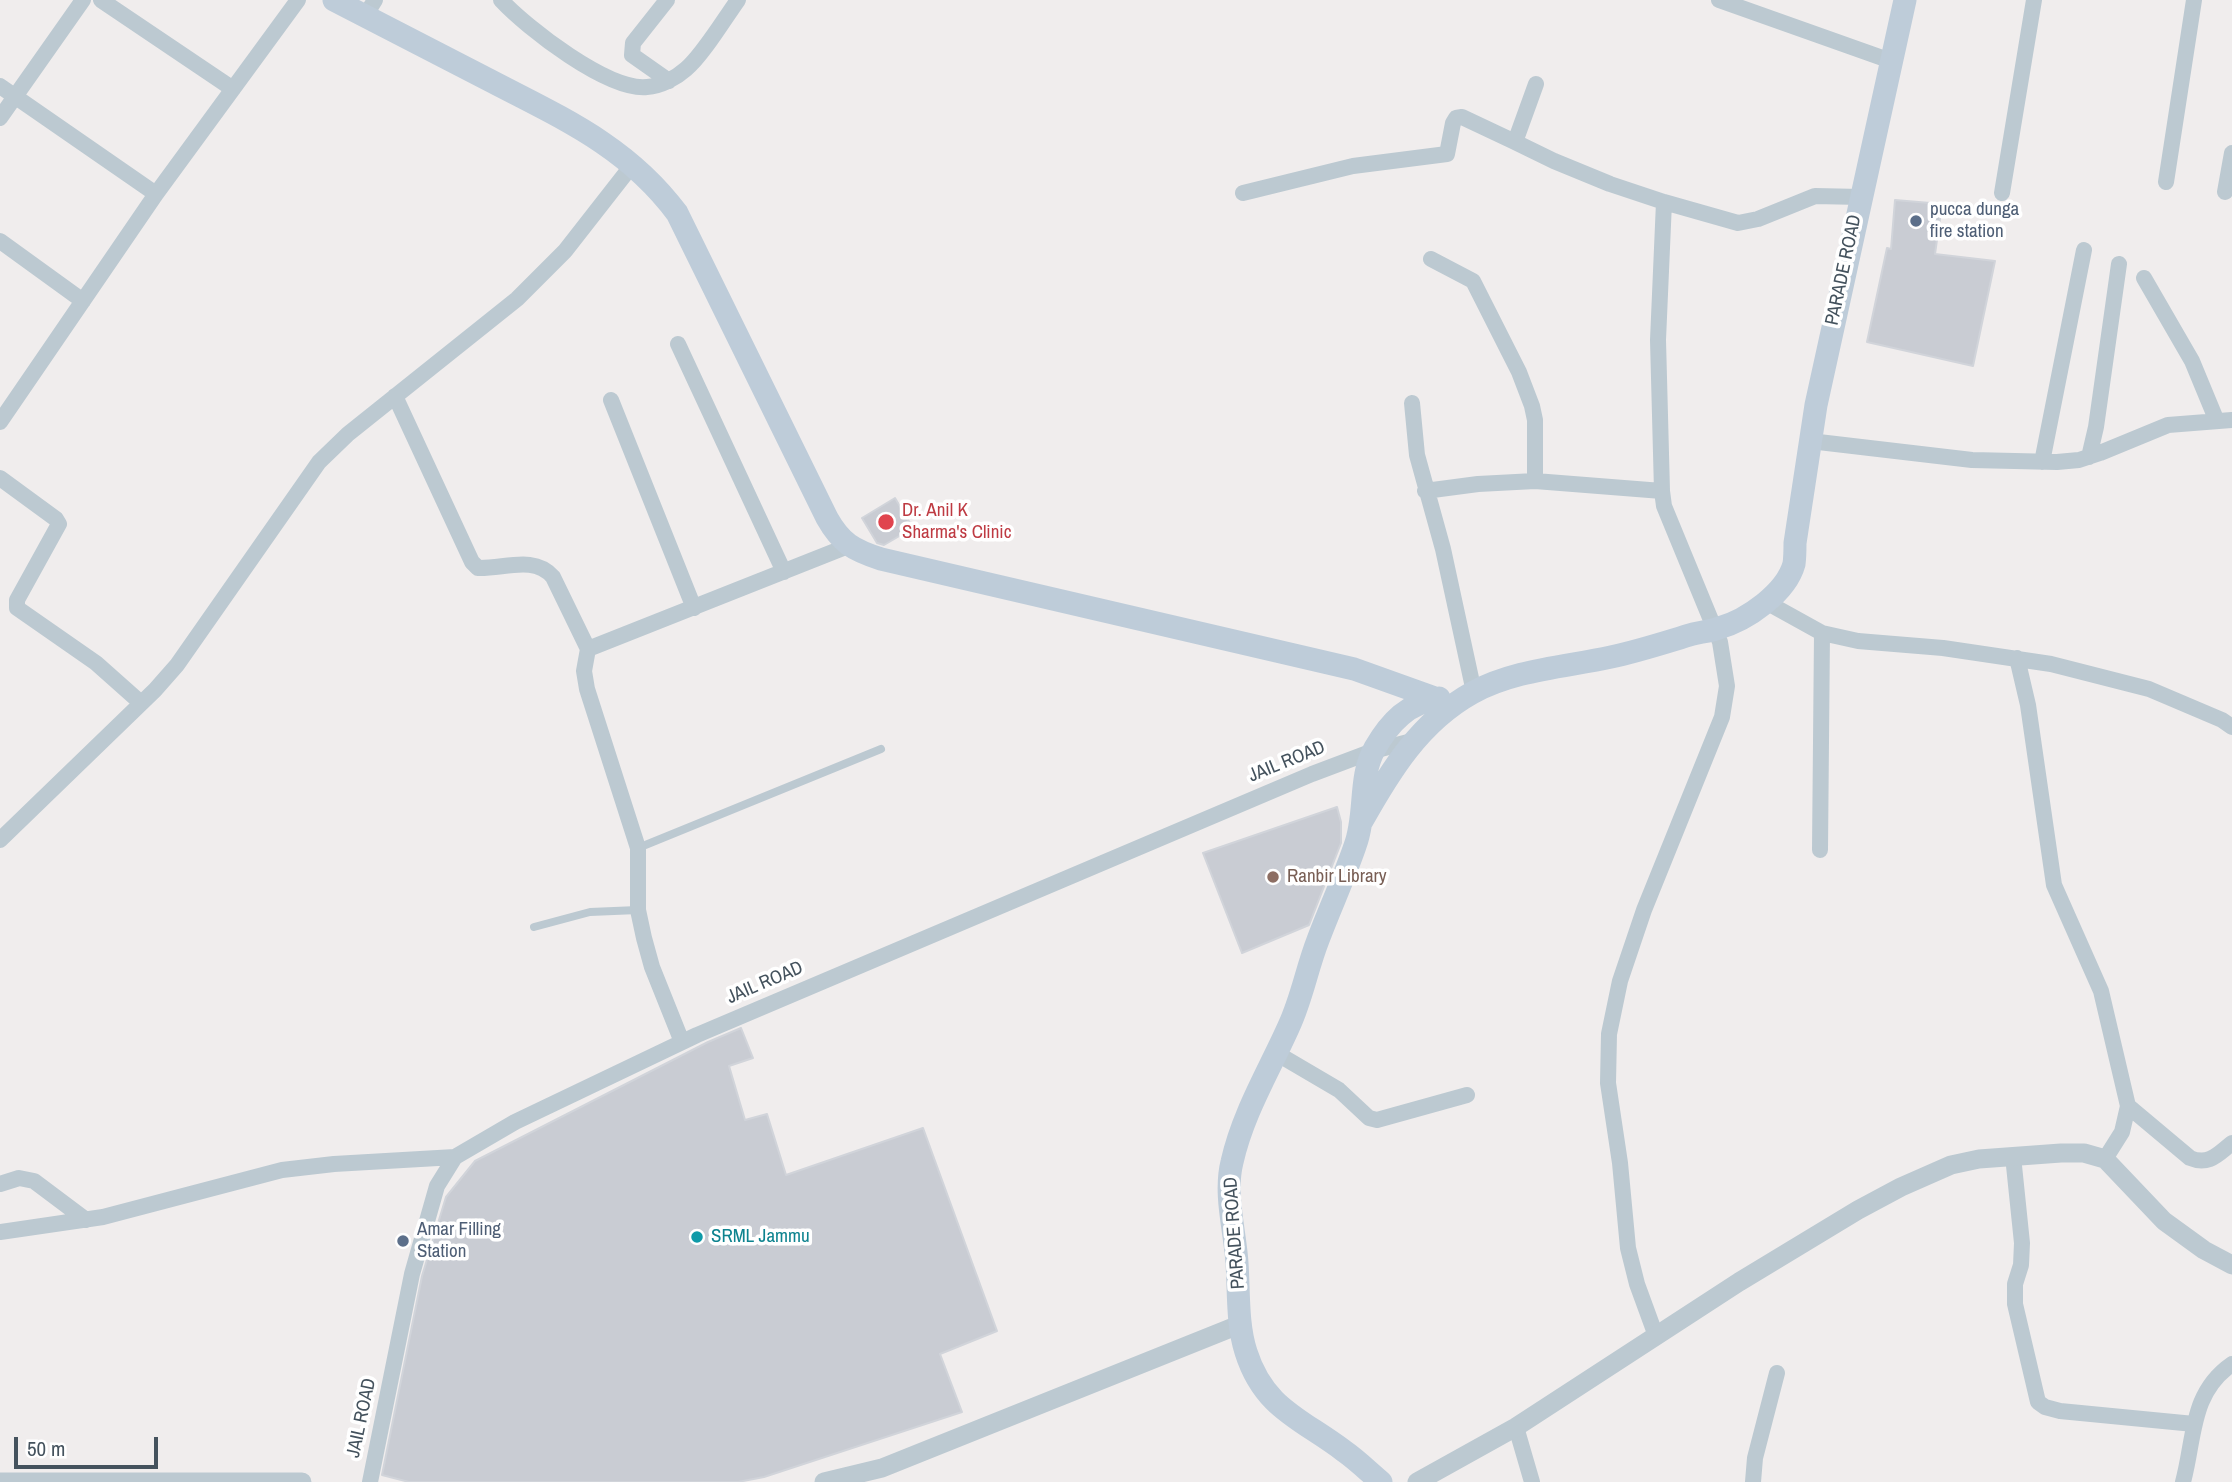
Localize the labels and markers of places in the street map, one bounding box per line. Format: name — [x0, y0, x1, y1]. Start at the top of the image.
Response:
place label: pucca dunga fire station — [1930, 199, 2019, 243]
marker: pucca dunga fire station — [1908, 213, 1924, 229]
place label: Dr. Anil K Sharma's Clinic — [902, 500, 1011, 544]
marker: Dr. Anil K Sharma's Clinic — [876, 512, 896, 532]
place label: Ranbir Library — [1287, 866, 1387, 888]
marker: Ranbir Library — [1265, 869, 1281, 885]
place label: Amar Filling Station — [417, 1219, 501, 1263]
place label: SRML Jammu — [711, 1226, 810, 1248]
marker: SRML Jammu — [689, 1229, 705, 1245]
marker: Amar Filling Station — [395, 1233, 411, 1249]

